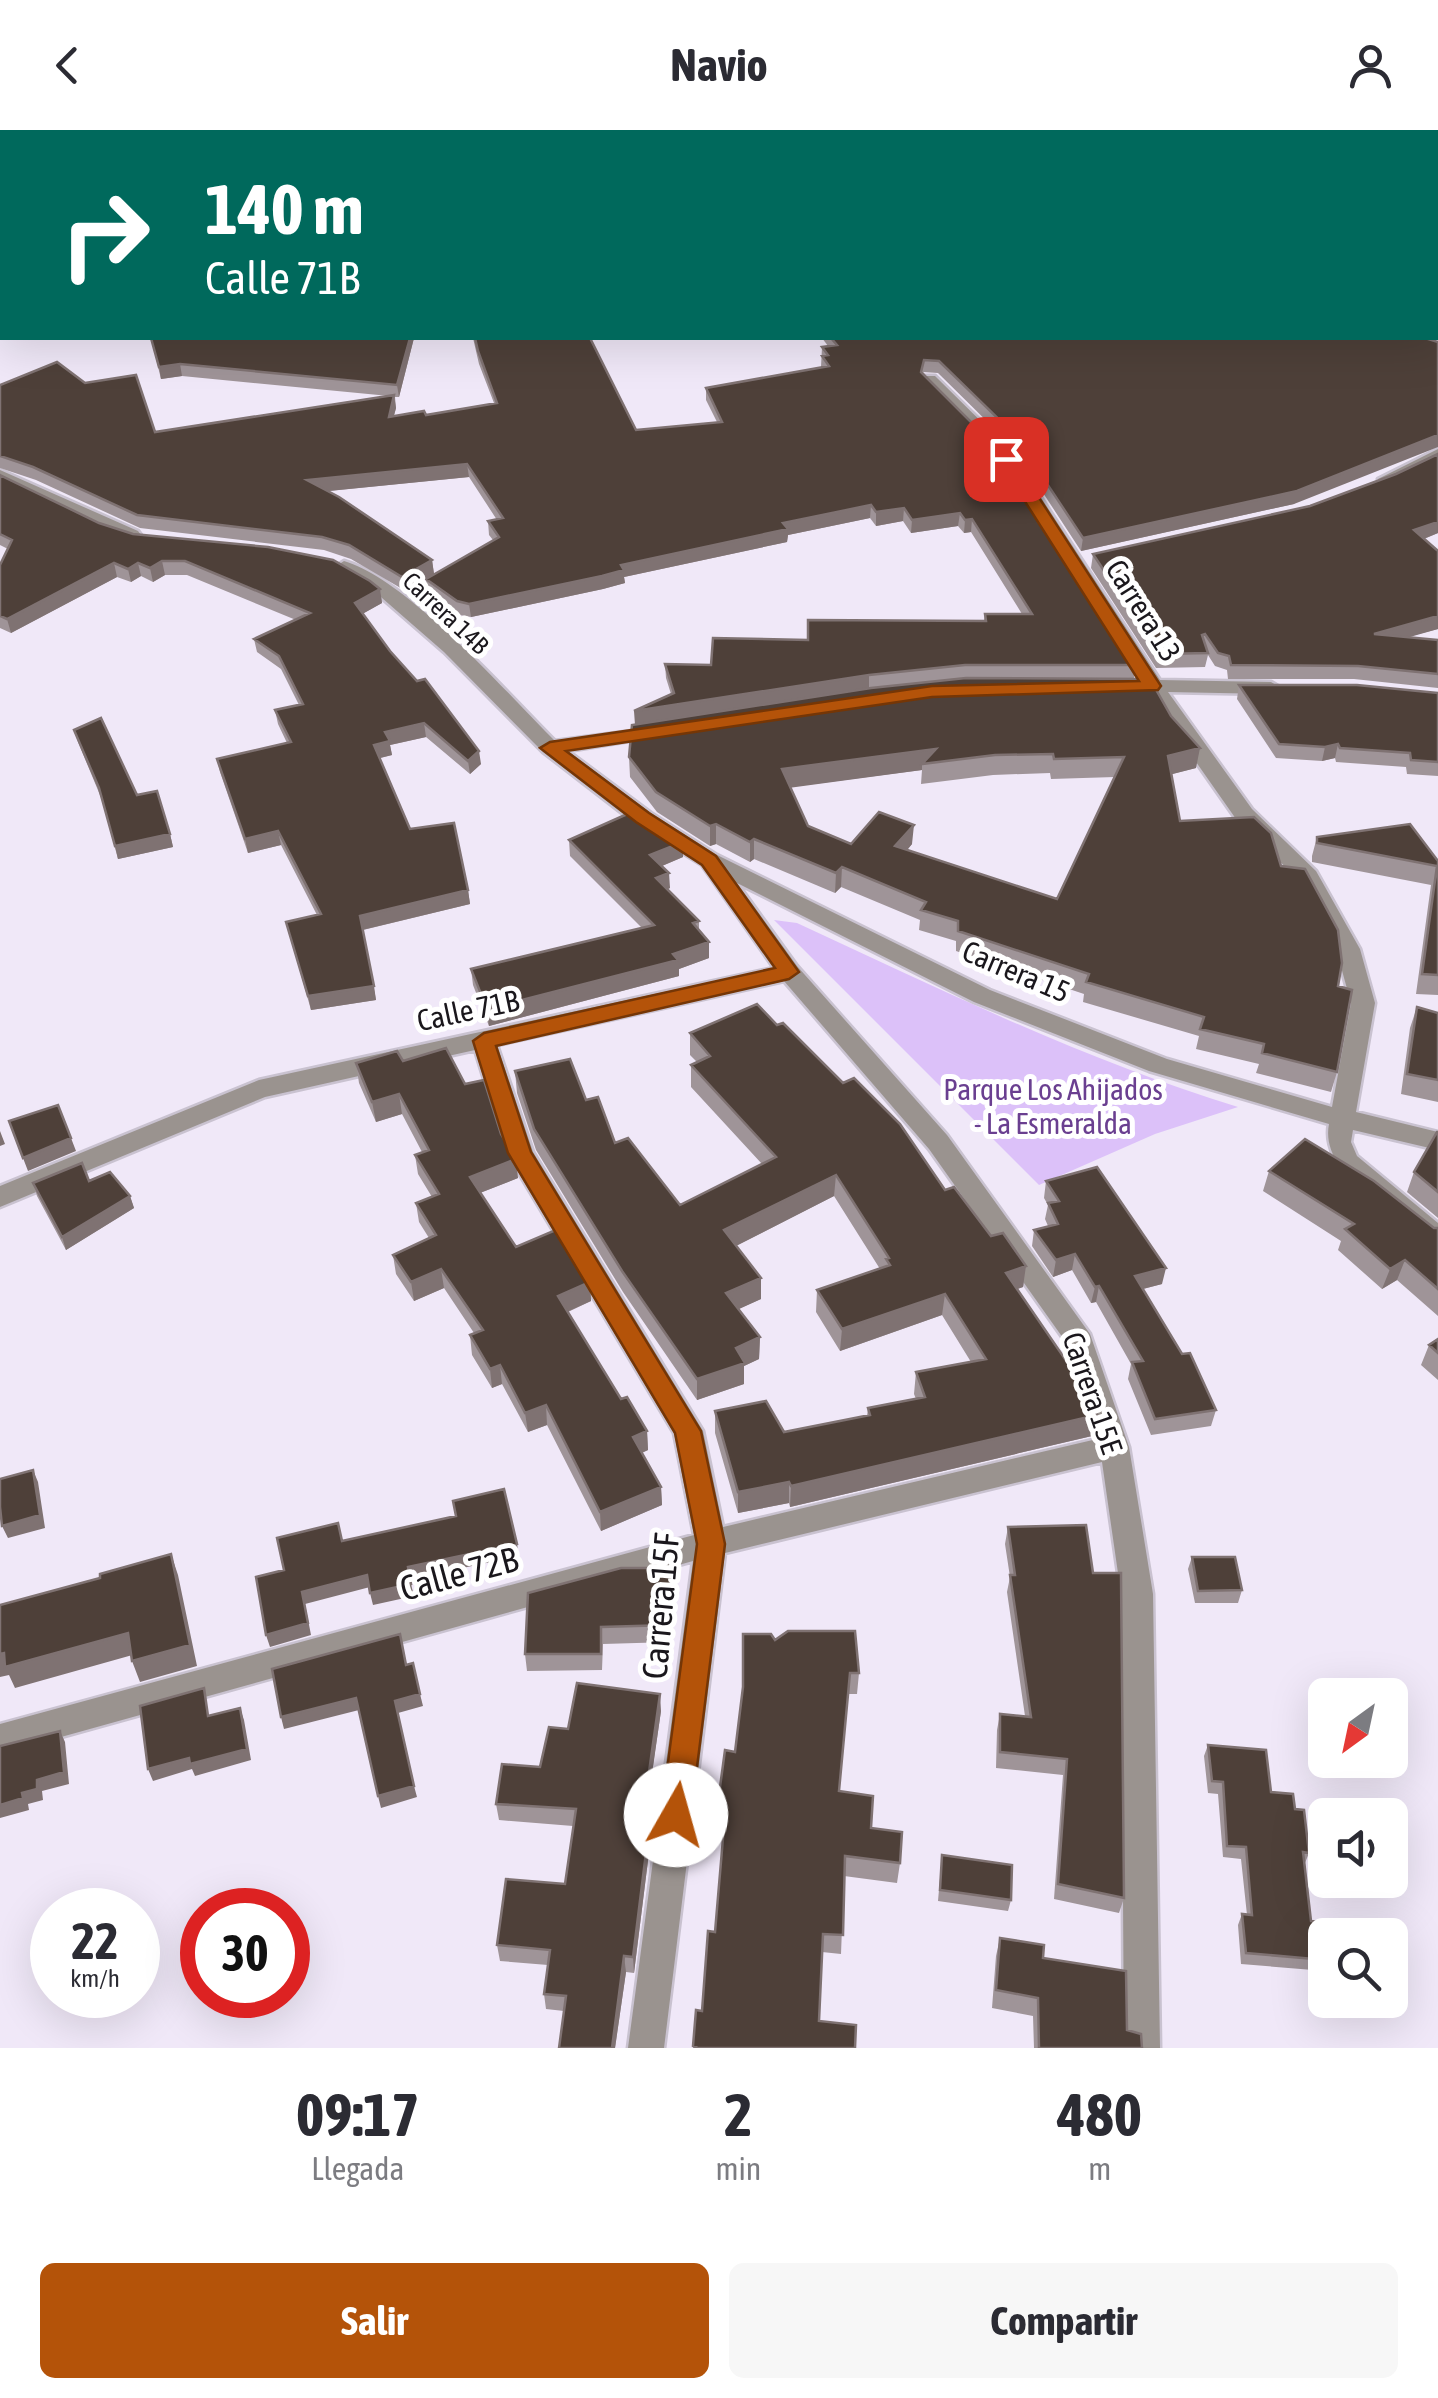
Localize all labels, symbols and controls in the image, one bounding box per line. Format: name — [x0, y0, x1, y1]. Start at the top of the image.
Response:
icon: back — [40, 38, 95, 93]
icon: person — [1343, 38, 1398, 93]
text: Navio — [670, 39, 768, 91]
text: 140 m — [205, 169, 364, 249]
icon: right — [40, 170, 170, 300]
text: Calle 71B — [205, 252, 360, 304]
pin — [964, 417, 1049, 502]
icon: arrive — [979, 432, 1034, 487]
street label: Carrera 13 — [1099, 553, 1188, 668]
street label: Carrera 14B — [398, 567, 495, 660]
street label: Carrera 15 — [958, 933, 1075, 1009]
street label: Calle 71B — [414, 983, 522, 1037]
park label: Parque Los Ahijados - La Esmeralda — [943, 1072, 1163, 1140]
street label: Carrera 15E — [1056, 1328, 1130, 1458]
street label: Carrera 15F — [634, 1531, 686, 1681]
street label: Calle 72B — [395, 1538, 522, 1608]
north arrow — [1308, 1678, 1408, 1778]
map controls — [1308, 1678, 1408, 2018]
position arrow — [624, 1763, 728, 1867]
button: sound — [1308, 1798, 1408, 1898]
speed limit sign: 30 — [180, 1888, 310, 2018]
text: 22 — [71, 1912, 118, 1970]
button: search — [1308, 1918, 1408, 2018]
text: km/h — [70, 1964, 120, 1992]
text: 09:17 — [296, 2080, 419, 2149]
text: 2 — [724, 2080, 753, 2149]
text: 480 — [1057, 2080, 1142, 2149]
text: Llegada — [311, 2150, 404, 2187]
text: min — [715, 2150, 761, 2187]
text: m — [1088, 2150, 1111, 2187]
button: Salir — [40, 2263, 709, 2378]
button: Compartir — [729, 2263, 1398, 2378]

